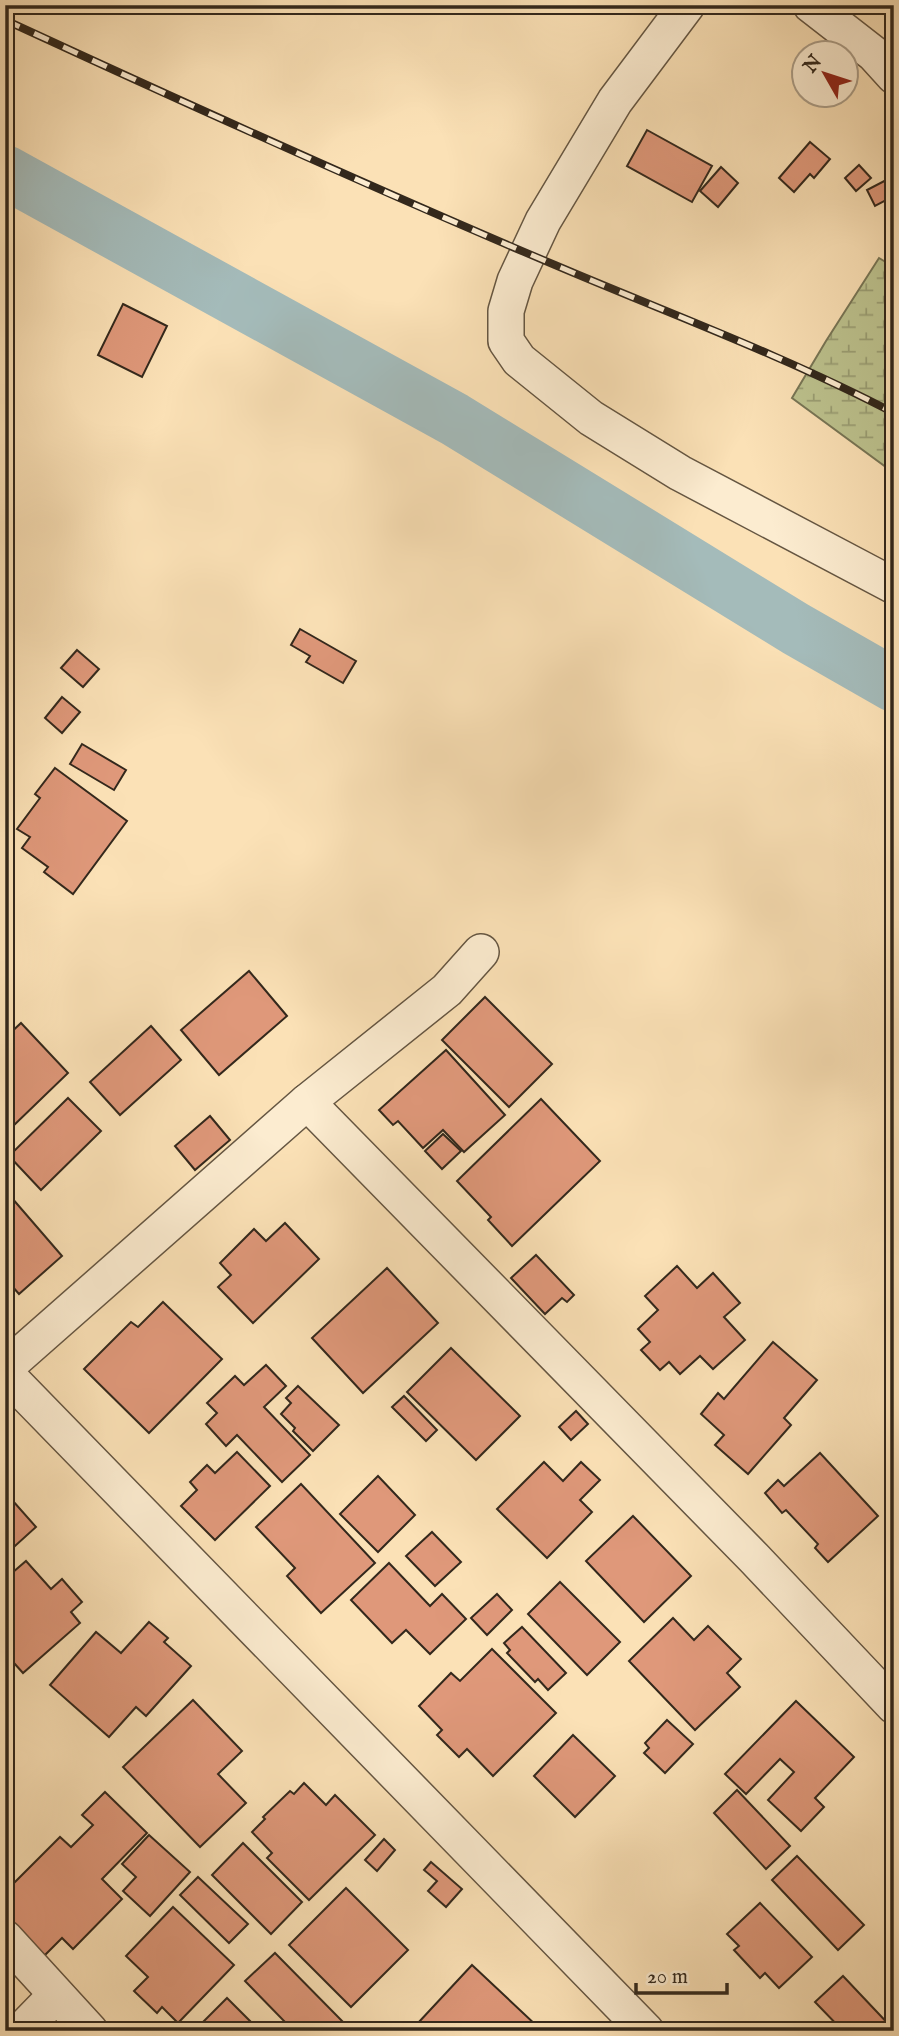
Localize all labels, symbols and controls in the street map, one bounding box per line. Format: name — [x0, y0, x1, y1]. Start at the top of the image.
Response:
north arrow — [790, 38, 860, 108]
text: N — [798, 50, 828, 79]
scale bar — [636, 1952, 727, 1996]
text: 20 m — [647, 1964, 688, 1991]

